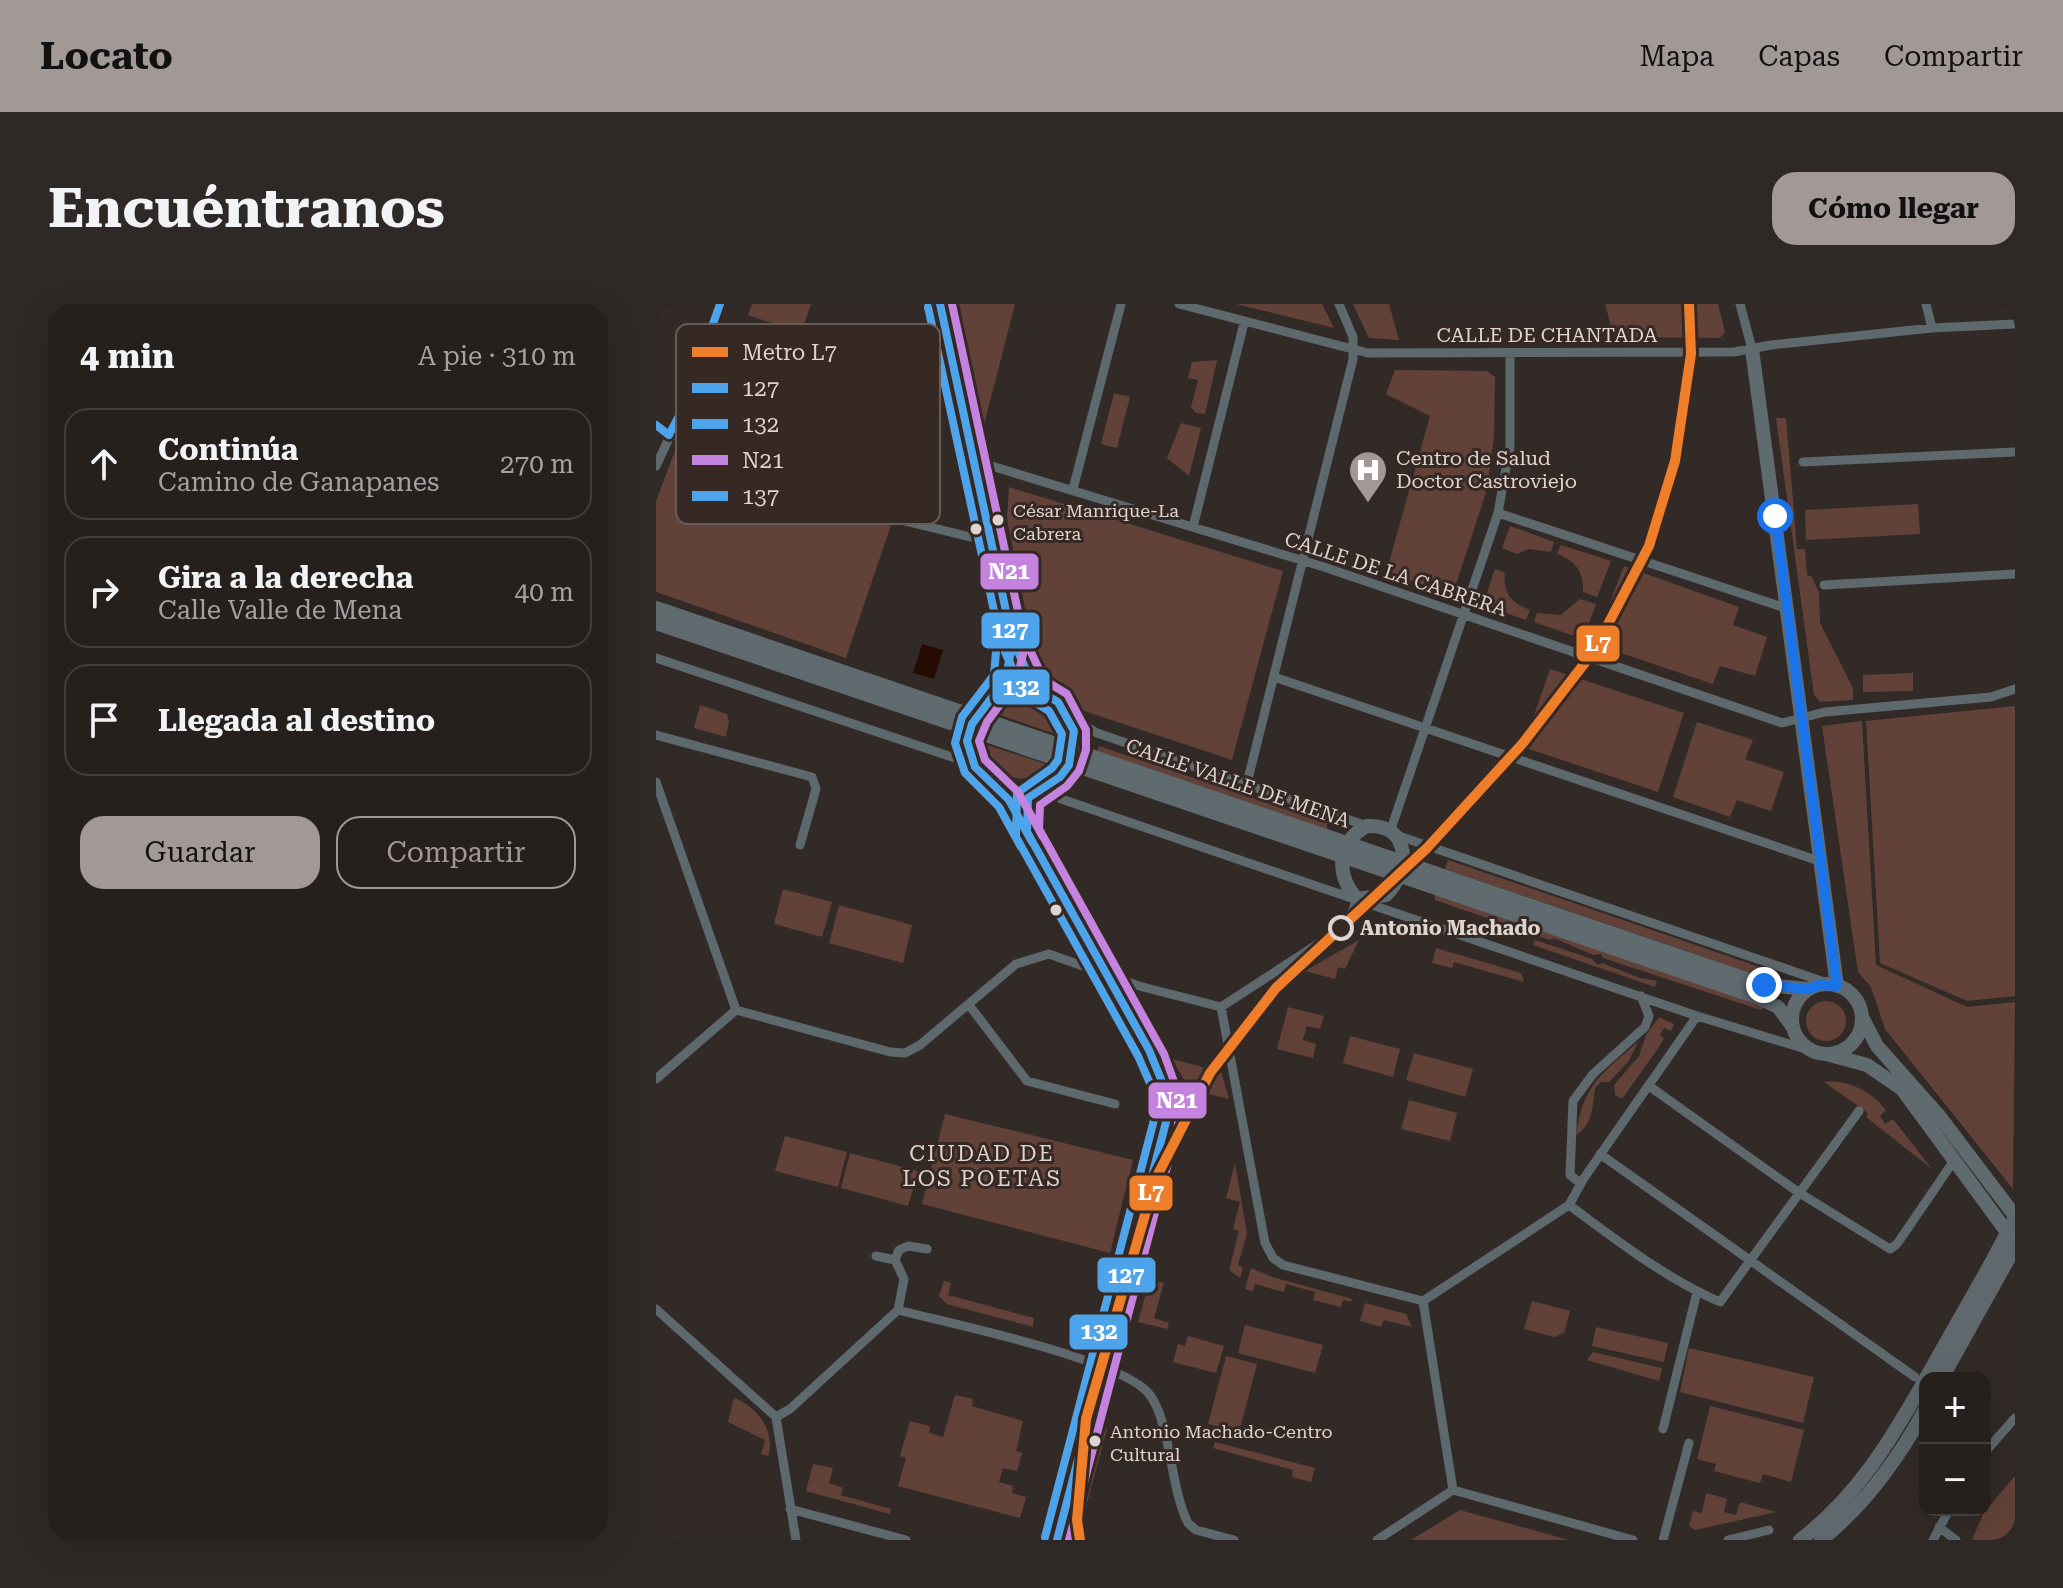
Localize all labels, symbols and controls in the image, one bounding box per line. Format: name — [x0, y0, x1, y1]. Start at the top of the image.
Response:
text: Locato — [40, 34, 173, 78]
text: Mapa — [1639, 40, 1714, 73]
text: Capas — [1758, 40, 1840, 73]
text: Compartir — [1884, 40, 2023, 73]
button: Cómo llegar — [1772, 172, 2015, 245]
text: Encuéntranos — [48, 175, 445, 241]
street label: CALLE DE CHANTADA — [1437, 323, 1658, 347]
legend — [676, 324, 940, 524]
text: 4 min — [80, 336, 175, 376]
text: Metro L7 — [742, 340, 837, 365]
text: A pie · 310 m — [418, 341, 576, 371]
text: 127 — [742, 376, 779, 401]
text: 132 — [742, 412, 779, 437]
text: Continúa — [158, 432, 298, 467]
icon: ahead — [82, 442, 126, 486]
place label: Centro de Salud Doctor Castroviejo — [1396, 446, 1577, 493]
text: N21 — [742, 448, 784, 473]
text: 270 m — [500, 449, 574, 479]
hospital icon: Centro de Salud Doctor Castroviejo — [1347, 449, 1389, 504]
text: Camino de Ganapanes — [158, 467, 439, 497]
text: 137 — [742, 484, 779, 509]
route start — [1757, 498, 1793, 534]
place label: César Manrique-La Cabrera — [1013, 500, 1179, 544]
marker: César Manrique-La Cabrera — [990, 512, 1006, 528]
unlabelled marker — [968, 521, 984, 537]
street label: CALLE DE LA CABRERA — [1282, 527, 1510, 621]
line badge: N21 — [979, 552, 1040, 591]
text: N21 — [988, 559, 1030, 584]
text: Gira a la derecha — [158, 560, 413, 595]
icon: right — [82, 570, 126, 614]
text: 40 m — [515, 577, 574, 607]
text: Calle Valle de Mena — [158, 595, 402, 625]
line badge: 127 — [980, 611, 1041, 650]
text: 127 — [992, 618, 1028, 643]
line badge: L7 — [1575, 624, 1621, 663]
text: L7 — [1585, 631, 1611, 656]
line badge: 132 — [991, 668, 1051, 706]
text: 132 — [1003, 675, 1039, 700]
icon: arrive — [82, 698, 126, 742]
text: Llegada al destino — [158, 703, 435, 738]
street label: CALLE VALLE DE MENA — [1123, 733, 1353, 833]
button: Guardar — [80, 816, 320, 889]
button: Compartir — [336, 816, 576, 889]
unlabelled marker — [1048, 902, 1064, 918]
marker: Antonio Machado — [1329, 916, 1353, 940]
place label: Antonio Machado — [1360, 916, 1541, 940]
route end — [1746, 967, 1782, 1003]
line badge: N21 — [1147, 1081, 1208, 1120]
text: N21 — [1156, 1088, 1198, 1113]
district label: CIUDAD DE LOS POETAS — [902, 1141, 1062, 1191]
line badge: L7 — [1128, 1174, 1174, 1212]
text: L7 — [1138, 1180, 1164, 1205]
line badge: 127 — [1096, 1256, 1157, 1294]
text: 127 — [1108, 1263, 1144, 1288]
line badge: 132 — [1068, 1313, 1129, 1351]
text: 132 — [1081, 1319, 1117, 1344]
map controls — [1919, 1372, 1991, 1516]
button: + — [1919, 1372, 1991, 1444]
place label: Antonio Machado-Centro Cultural — [1110, 1421, 1333, 1465]
marker: Antonio Machado-Centro Cultural — [1087, 1433, 1103, 1449]
button: − — [1919, 1444, 1991, 1516]

